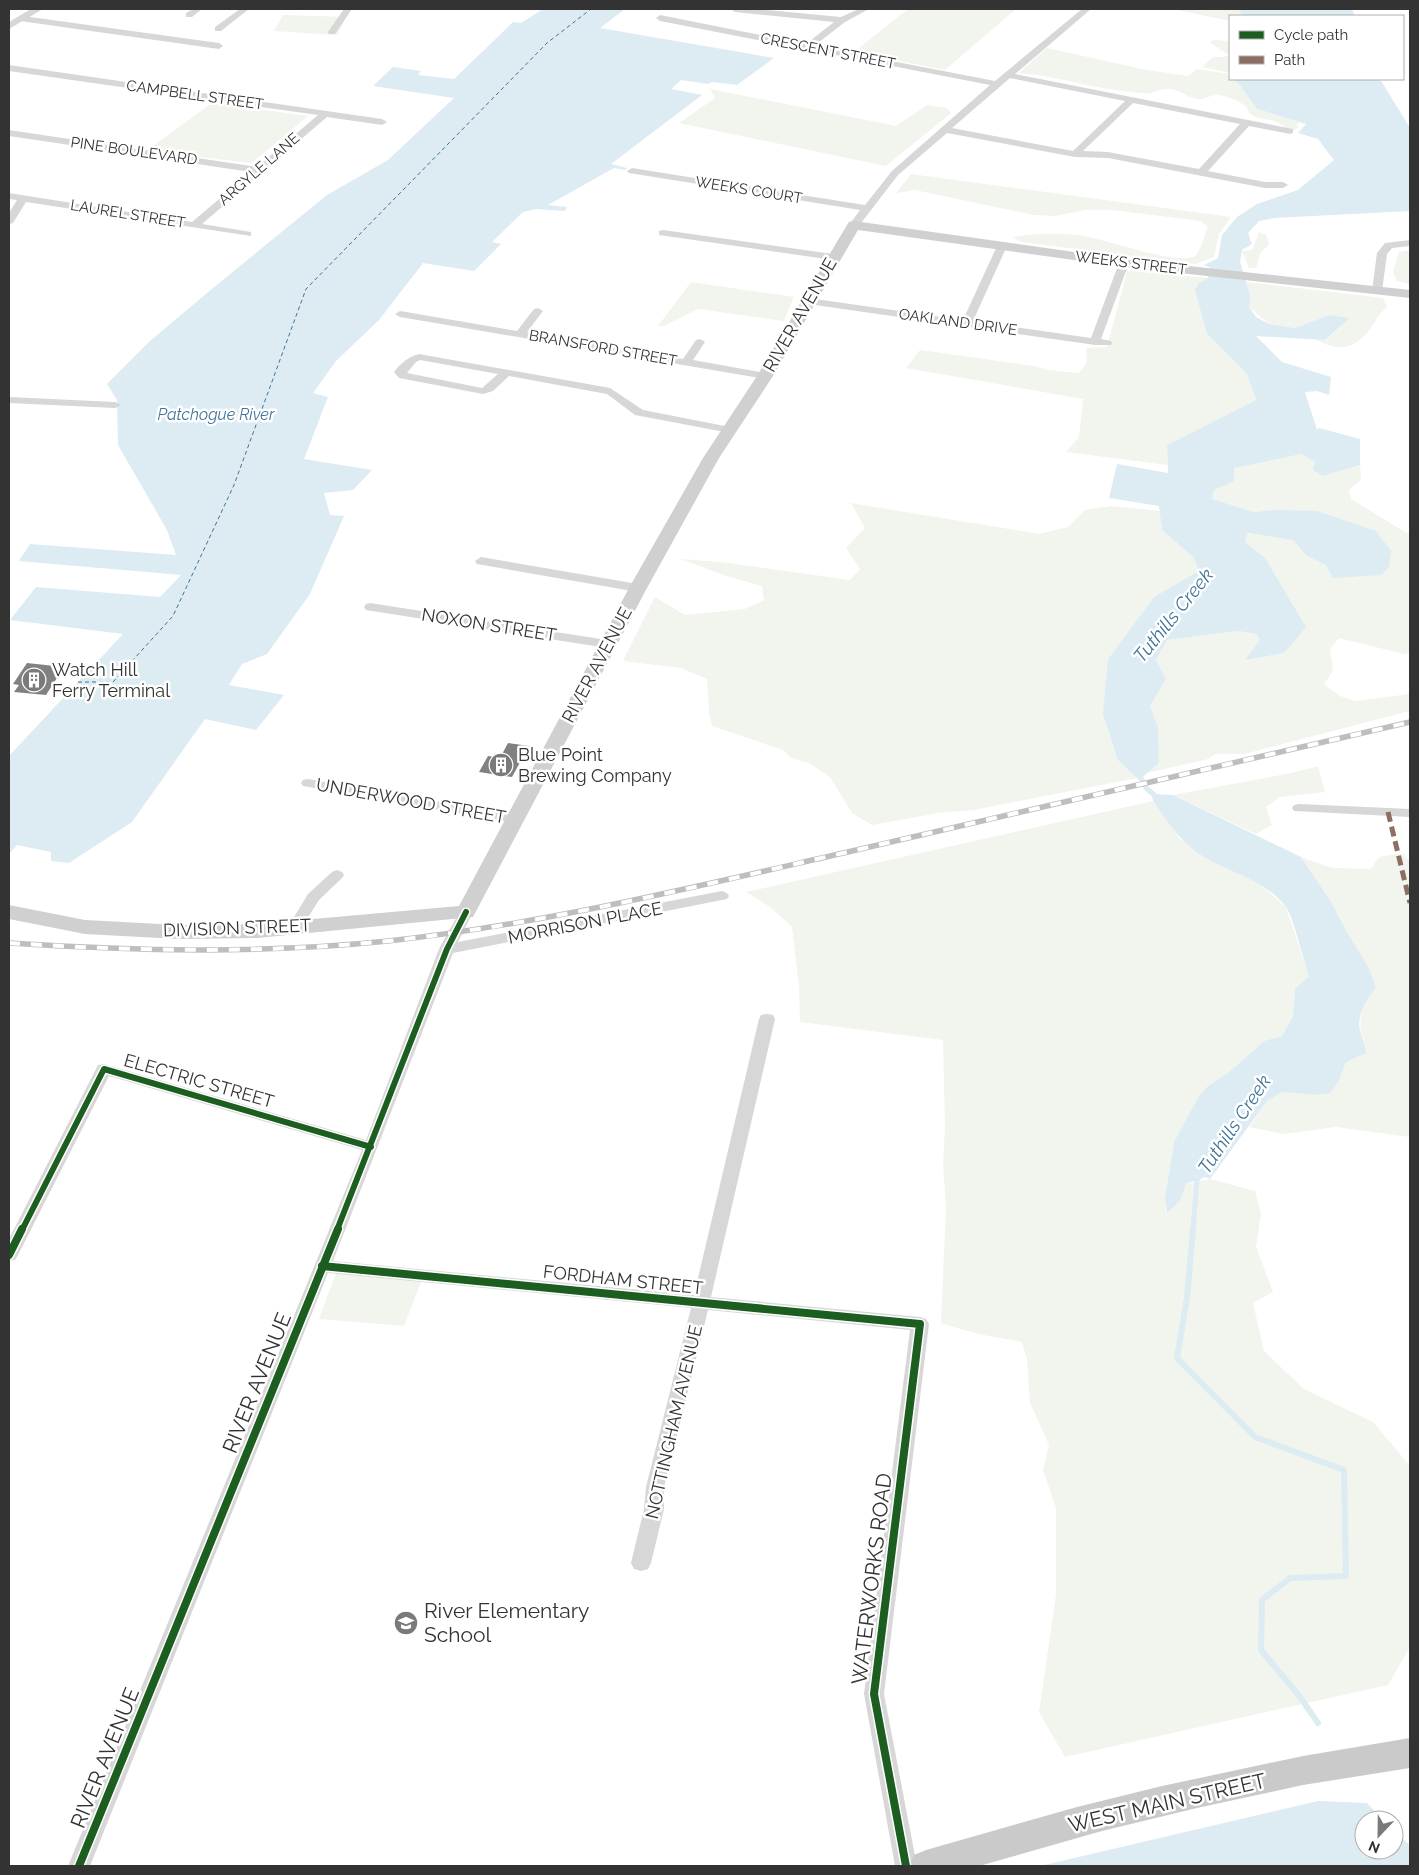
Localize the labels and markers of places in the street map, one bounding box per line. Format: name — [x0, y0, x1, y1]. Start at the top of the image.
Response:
place label: Watch Hill Ferry Terminal — [52, 659, 170, 701]
building icon: Watch Hill Ferry Terminal — [21, 667, 47, 693]
place label: Blue Point Brewing Company — [518, 744, 672, 786]
building icon: Blue Point Brewing Company — [488, 752, 514, 778]
place label: River Elementary School — [424, 1598, 589, 1647]
school or university icon: River Elementary School — [393, 1610, 419, 1636]

